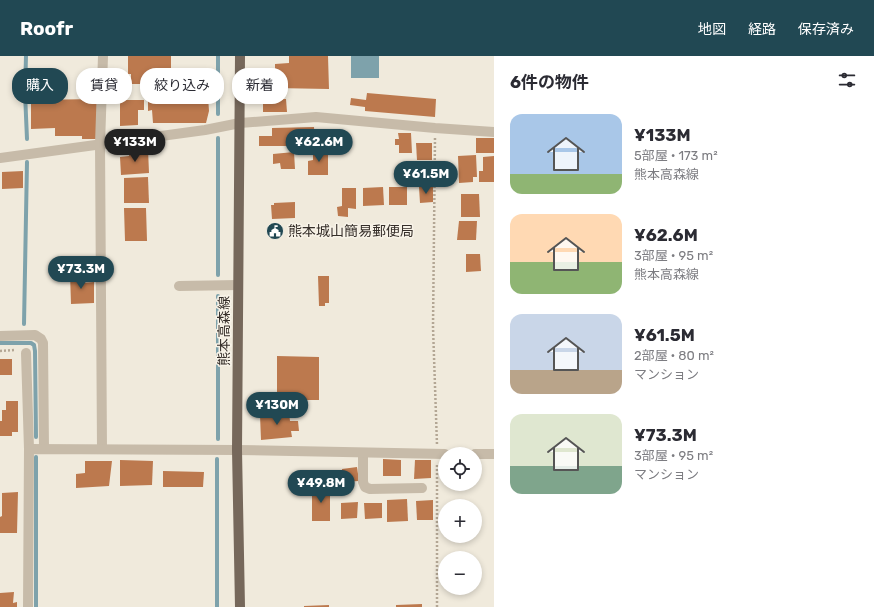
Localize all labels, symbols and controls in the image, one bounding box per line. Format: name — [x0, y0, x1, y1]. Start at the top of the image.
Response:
text: Roofr — [20, 17, 73, 40]
text: 地図 — [698, 21, 726, 38]
text: 経路 — [748, 21, 776, 38]
text: 保存済み — [798, 21, 854, 38]
chip: 購入 — [12, 68, 68, 104]
chip: 賃貸 — [76, 68, 132, 104]
chip: 絞り込み — [140, 68, 224, 104]
chip: 新着 — [232, 68, 288, 104]
icon: filters — [836, 69, 858, 91]
text: 6件の物件 — [510, 72, 589, 92]
text: ¥133M — [634, 125, 691, 145]
pin: ¥133M — [107, 129, 163, 163]
pin: ¥62.6M — [286, 129, 352, 163]
icon: home — [542, 130, 590, 178]
text: ¥133M — [113, 134, 157, 149]
text: ¥62.6M — [295, 134, 343, 149]
text: 5部屋 · 173 m² — [634, 148, 718, 163]
pin: ¥61.5M — [393, 161, 459, 195]
text: ¥61.5M — [403, 166, 449, 181]
text: 熊本高森線 — [634, 167, 699, 182]
public building icon: 熊本城山簡易郵便局 — [265, 221, 285, 241]
place label: 熊本城山簡易郵便局 — [288, 223, 414, 240]
text: ¥62.6M — [634, 225, 698, 245]
icon: home — [542, 230, 590, 278]
text: 3部屋 · 95 m² — [634, 248, 713, 263]
pin: ¥73.3M — [48, 256, 114, 290]
text: ¥73.3M — [57, 261, 105, 276]
text: 熊本高森線 — [634, 267, 699, 282]
street label: 熊本高森線 — [216, 296, 233, 366]
text: ¥61.5M — [634, 325, 695, 345]
icon: home — [542, 330, 590, 378]
text: 2部屋 · 80 m² — [634, 348, 714, 363]
text: マンション — [634, 367, 699, 382]
pin: ¥130M — [249, 392, 305, 426]
text: ¥130M — [255, 397, 299, 412]
text: ¥73.3M — [634, 425, 697, 445]
icon: home — [542, 430, 590, 478]
map controls — [438, 447, 482, 595]
button: locate — [438, 447, 482, 491]
text: 3部屋 · 95 m² — [634, 448, 713, 463]
text: マンション — [634, 467, 699, 482]
pin: ¥49.8M — [288, 470, 354, 504]
text: ¥49.8M — [297, 475, 345, 490]
button: + — [438, 499, 482, 543]
button: − — [438, 551, 482, 595]

